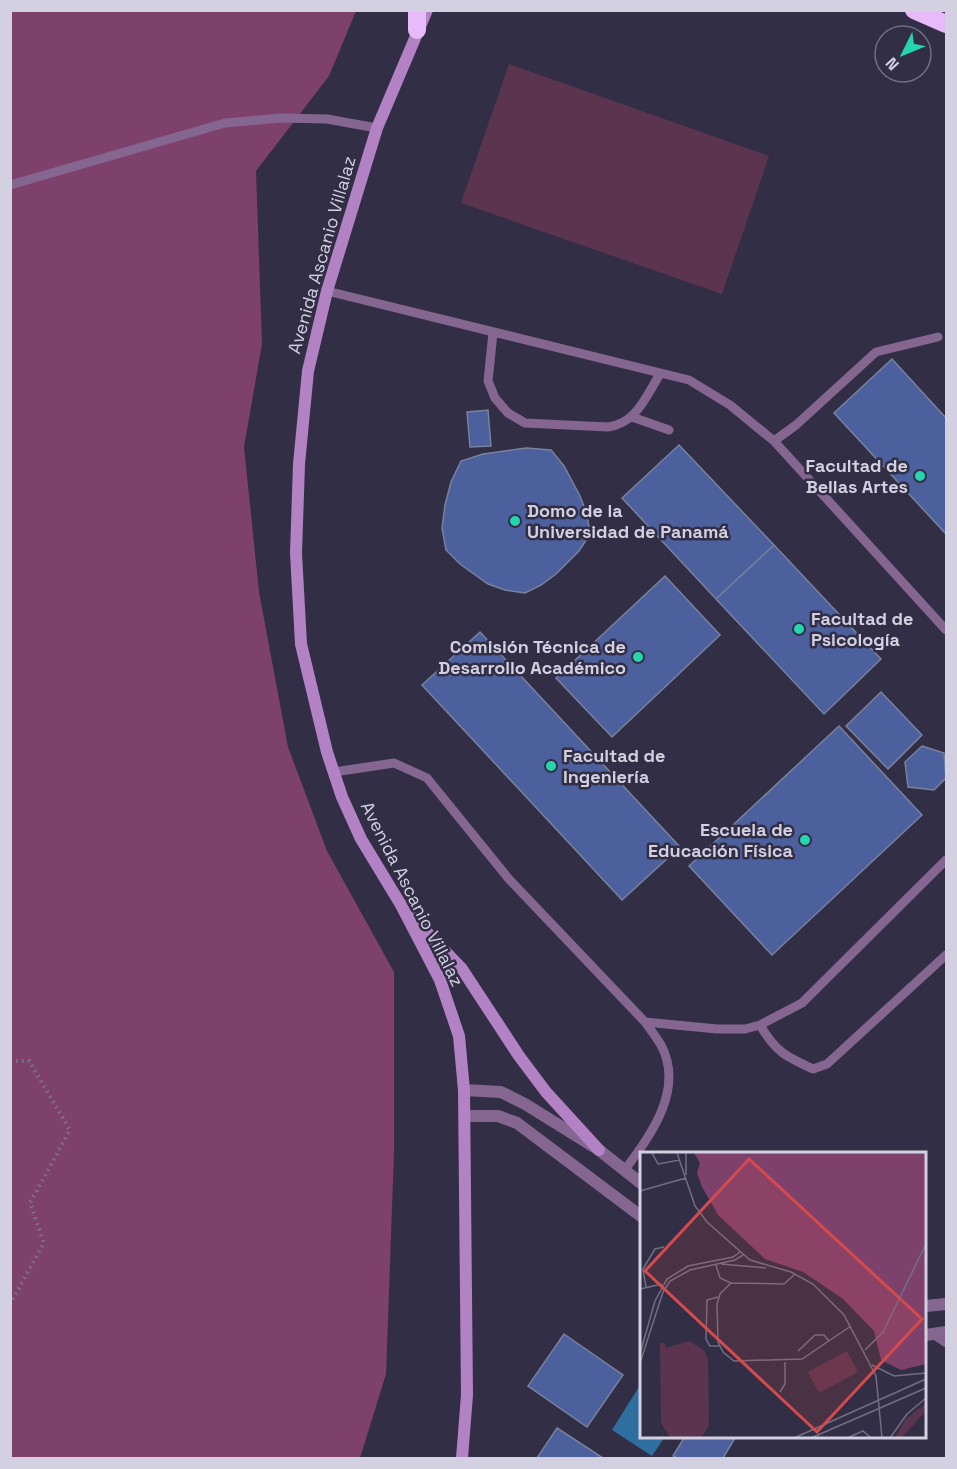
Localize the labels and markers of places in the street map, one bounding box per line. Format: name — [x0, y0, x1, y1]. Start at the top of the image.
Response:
place label: Facultad de Bellas Artes — [806, 454, 908, 498]
marker: Facultad de Bellas Artes — [913, 469, 927, 483]
place label: Domo de la Universidad de Panamá — [527, 499, 729, 543]
marker: Domo de la Universidad de Panamá — [508, 514, 522, 528]
place label: Facultad de Psicología — [811, 607, 913, 651]
marker: Facultad de Psicología — [792, 622, 806, 636]
place label: Comisión Técnica de Desarrollo Académico — [438, 635, 626, 679]
marker: Comisión Técnica de Desarrollo Académico — [631, 650, 645, 664]
place label: Facultad de Ingeniería — [563, 744, 665, 788]
marker: Facultad de Ingeniería — [544, 759, 558, 773]
place label: Escuela de Educación Física — [648, 818, 794, 862]
marker: Escuela de Educación Física — [798, 833, 812, 847]

